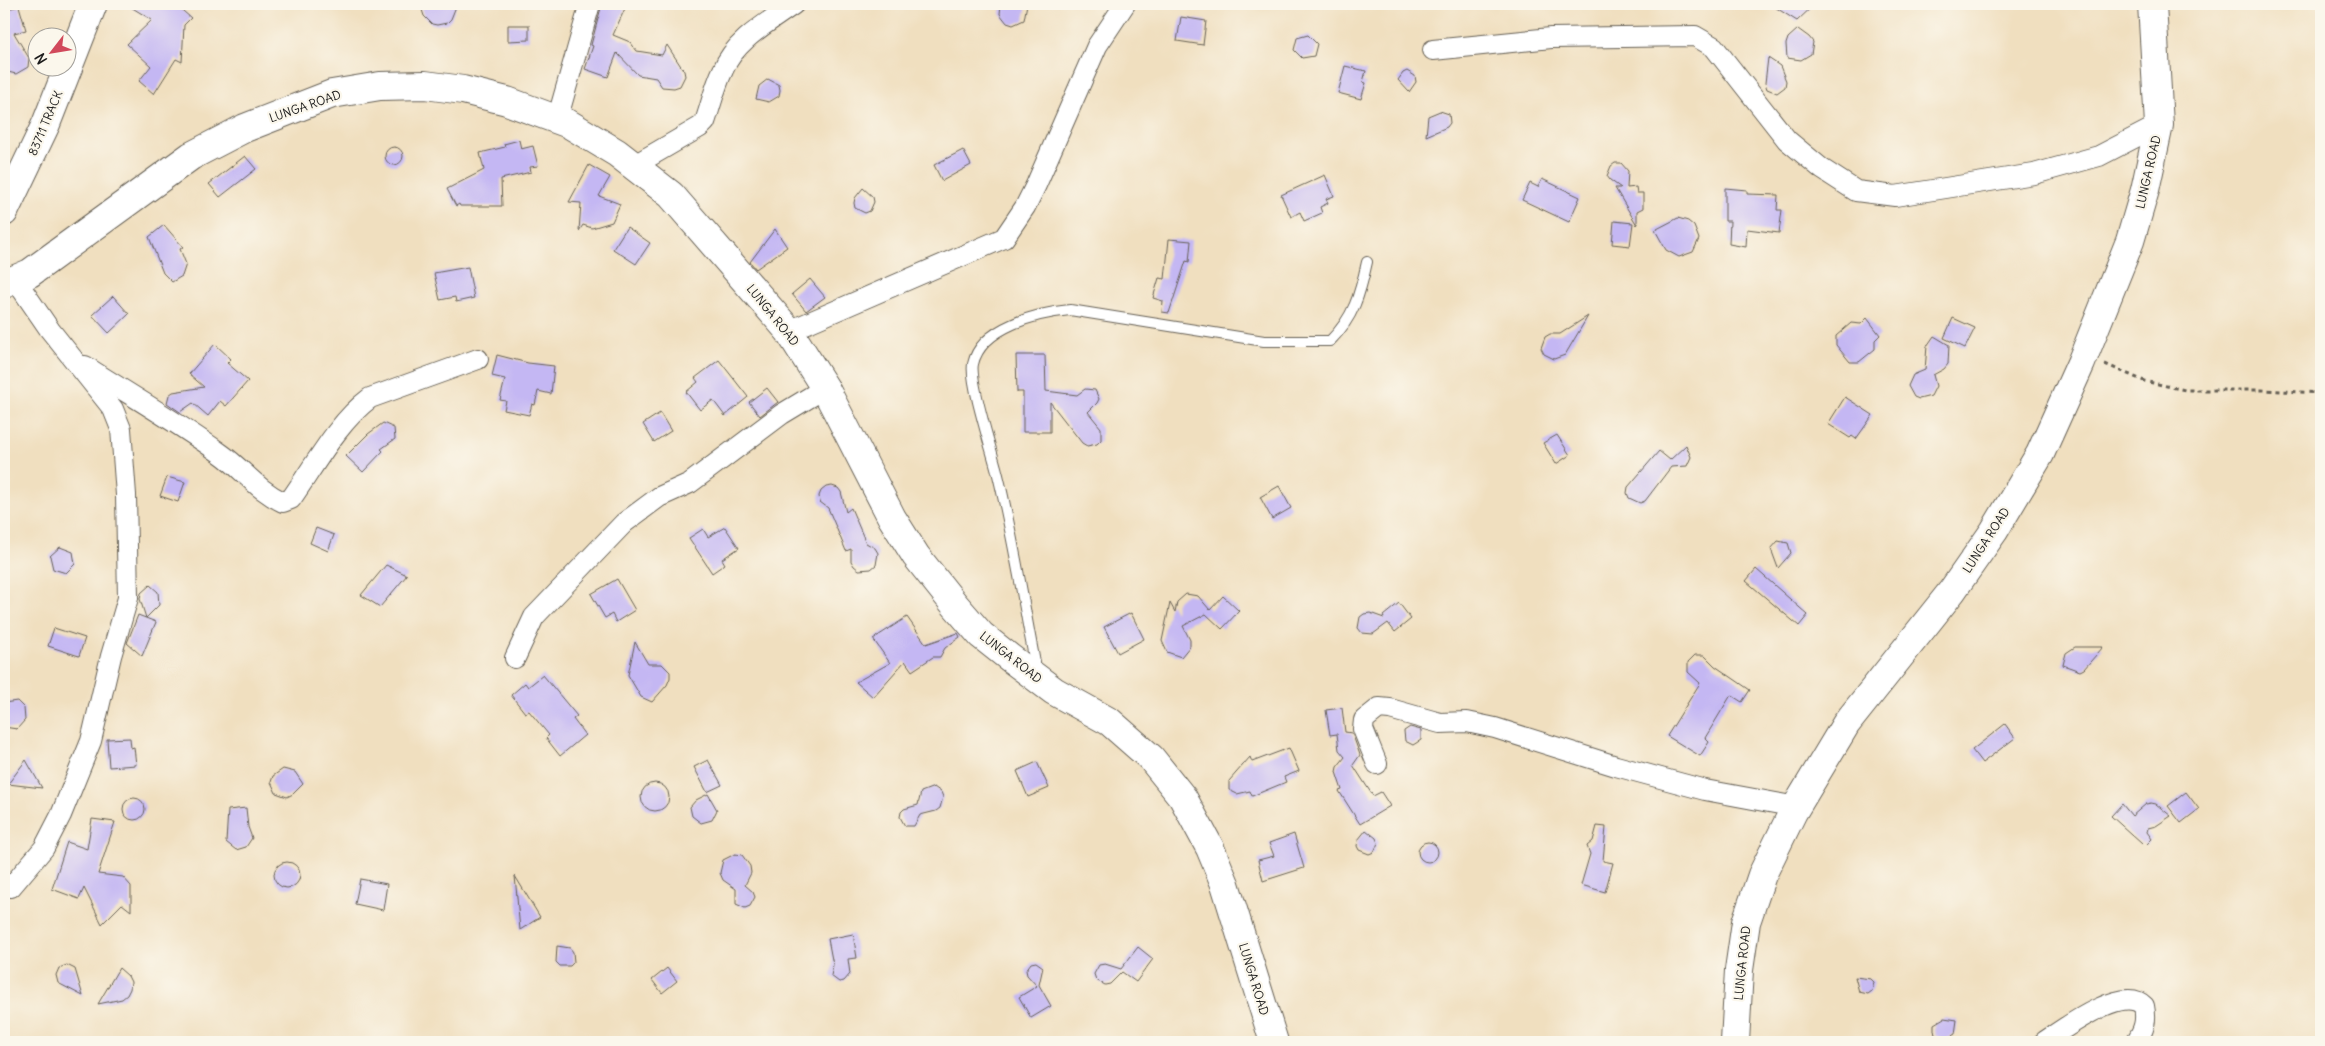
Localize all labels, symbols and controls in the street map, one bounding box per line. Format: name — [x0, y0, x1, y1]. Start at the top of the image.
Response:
north arrow — [28, 28, 78, 78]
text: N — [31, 50, 51, 67]
street label: LUNGA ROAD — [267, 87, 343, 125]
street label: 83711 TRACK — [25, 88, 66, 158]
street label: LUNGA ROAD — [2132, 134, 2164, 210]
street label: LUNGA ROAD — [744, 281, 802, 349]
street label: LUNGA ROAD — [1959, 504, 2013, 576]
street label: LUNGA ROAD — [977, 628, 1045, 686]
street label: LUNGA ROAD — [1731, 925, 1753, 1001]
street label: LUNGA ROAD — [1236, 941, 1272, 1017]

